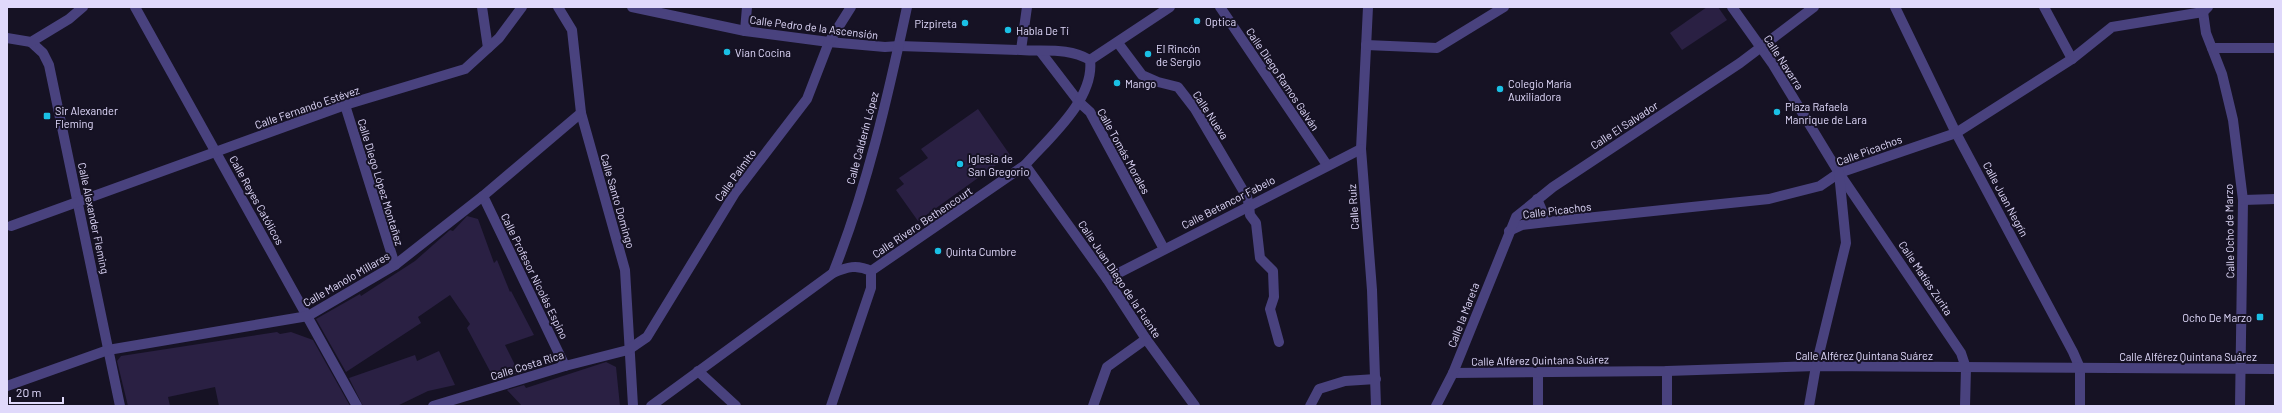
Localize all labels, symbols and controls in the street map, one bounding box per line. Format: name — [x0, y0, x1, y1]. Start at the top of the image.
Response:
street label: Calle Pedro de la Ascensión — [749, 13, 879, 41]
place label: Optica — [1205, 15, 1236, 28]
marker: Optica — [1192, 16, 1202, 26]
place label: Pizpireta — [915, 17, 957, 30]
marker: Pizpireta — [960, 18, 970, 28]
place label: Habla De Ti — [1016, 24, 1069, 37]
marker: Habla De Ti — [1003, 25, 1013, 35]
street label: Calle Diego Ramos Galván — [1244, 25, 1322, 133]
street label: Calle Navarra — [1761, 32, 1807, 92]
place label: El Rincón de Sergio — [1156, 42, 1201, 68]
place label: Vian Cocina — [735, 46, 791, 59]
marker: Vian Cocina — [722, 47, 732, 57]
marker: El Rincón de Sergio — [1143, 49, 1153, 59]
place label: Mango — [1125, 77, 1156, 90]
place label: Colegio María Auxiliadora — [1508, 77, 1571, 103]
marker: Mango — [1112, 78, 1122, 88]
street label: Calle Fernando Estévez — [253, 83, 361, 131]
marker: Colegio María Auxiliadora — [1495, 84, 1505, 94]
street label: Calle Nueva — [1191, 88, 1231, 142]
street label: Calle Calderín López — [843, 90, 881, 186]
street label: Calle El Salvador — [1588, 98, 1660, 152]
place label: Plaza Rafaela Manrique de Lara — [1785, 100, 1867, 126]
place label: Sir Alexander Fleming — [55, 104, 118, 130]
street label: Calle Tomás Morales — [1095, 106, 1153, 196]
marker: Plaza Rafaela Manrique de Lara — [1772, 107, 1782, 117]
marker: Sir Alexander Fleming — [42, 111, 52, 121]
street label: Calle Diego López Montañez — [355, 117, 407, 247]
street label: Calle Picachos — [1834, 132, 1904, 168]
street label: Calle Palmito — [712, 146, 758, 204]
street label: Calle Santo Domingo — [598, 152, 638, 250]
place label: Iglesia de San Gregorio — [968, 152, 1029, 178]
street label: Calle Reyes Católicos — [227, 153, 287, 247]
marker: Iglesia de San Gregorio — [955, 159, 965, 169]
street label: Calle Juan Negrín — [1981, 159, 2031, 239]
street label: Calle Alexander Fleming — [76, 161, 112, 275]
street label: Calle Betancor Fabelo — [1179, 173, 1277, 231]
street label: Calle Rivero Bethencourt — [869, 184, 975, 260]
street label: Calle Ruiz — [1345, 184, 1361, 230]
street label: Calle Ocho de Marzo — [2222, 184, 2236, 278]
street label: Calle Picachos — [1522, 199, 1592, 221]
street label: Calle Profesor Nicolás Espino — [499, 211, 571, 341]
street label: Calle Juan Diego de la Fuente — [1076, 218, 1164, 340]
street label: Calle Matías Zurita — [1896, 238, 1956, 318]
place label: Quinta Cumbre — [946, 245, 1016, 258]
marker: Quinta Cumbre — [933, 246, 943, 256]
street label: Calle Manolo Millares — [300, 249, 392, 309]
street label: Calle la Mareta — [1445, 281, 1481, 349]
place label: Ocho De Marzo — [2182, 311, 2252, 324]
marker: Ocho De Marzo — [2255, 312, 2265, 322]
street label: Calle Costa Rica — [489, 348, 565, 382]
street label: Calle Alférez Quintana Suárez — [1795, 349, 1933, 362]
street label: Calle Alférez Quintana Suárez — [2119, 350, 2257, 363]
street label: Calle Alférez Quintana Suárez — [1471, 352, 1609, 368]
scale bar — [10, 379, 63, 405]
text: 20 m — [16, 385, 42, 399]

